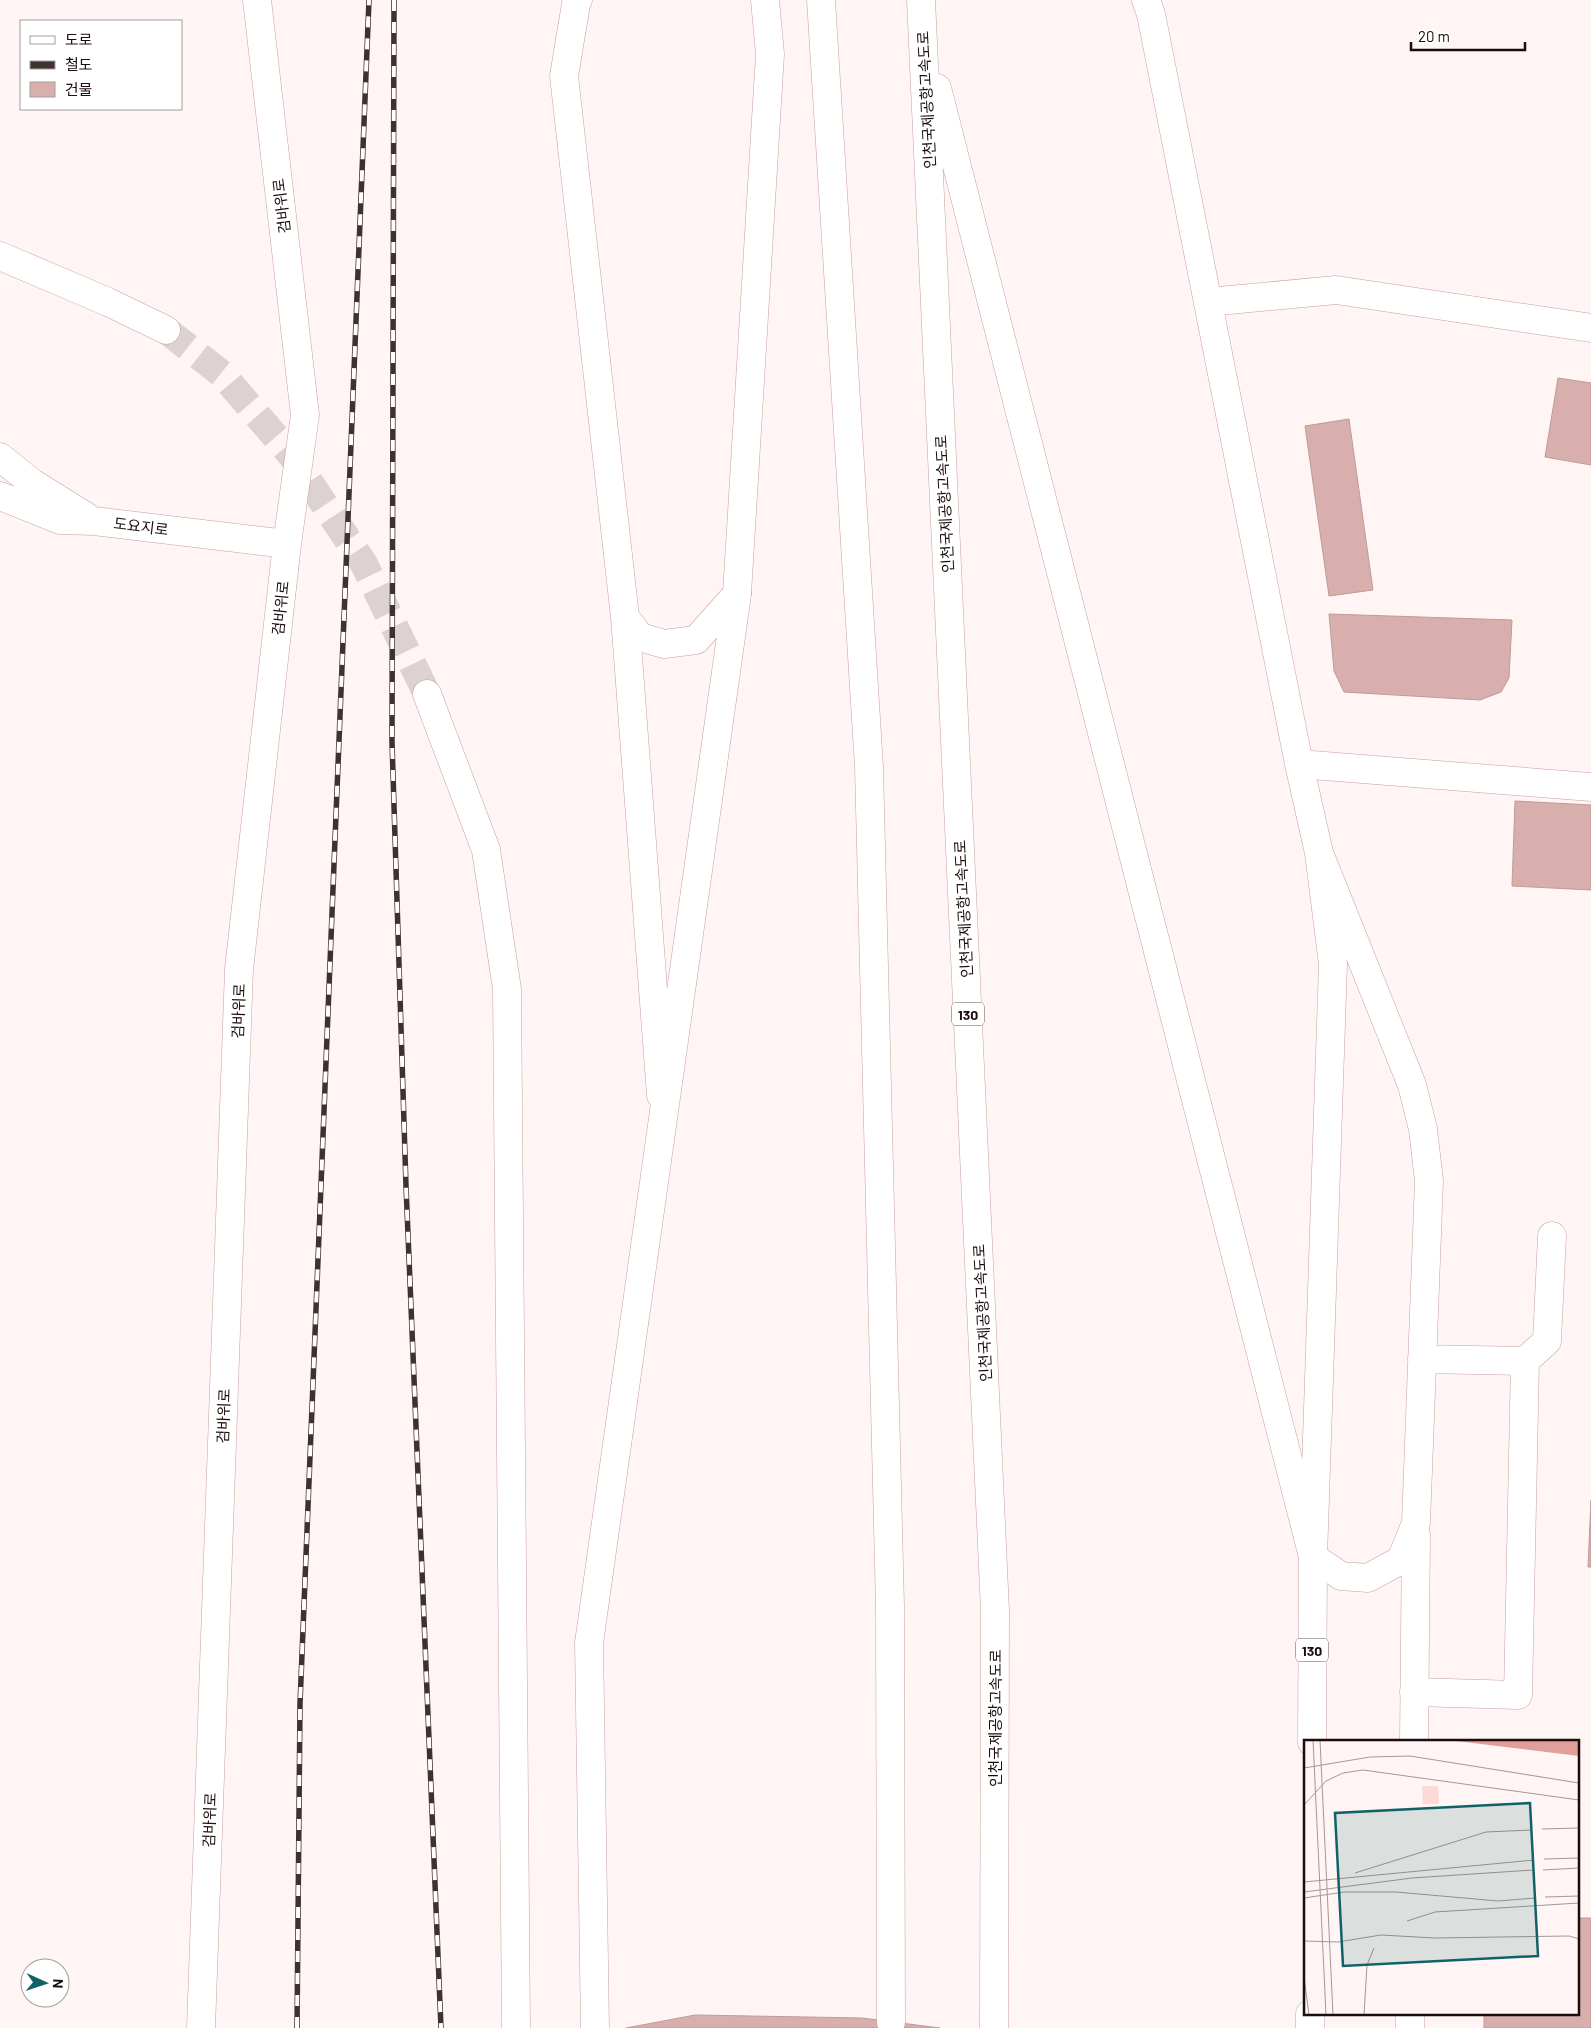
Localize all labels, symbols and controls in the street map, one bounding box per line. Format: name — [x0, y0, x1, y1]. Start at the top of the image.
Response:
legend — [20, 20, 182, 110]
scale bar — [1411, 20, 1525, 52]
text: 20 m — [1418, 27, 1450, 45]
text: 도로 — [65, 30, 93, 48]
street label: 인천국제공항고속도로 — [913, 31, 939, 169]
text: 철도 — [65, 55, 93, 73]
text: 건물 — [65, 80, 93, 98]
street label: 검바위로 — [269, 178, 293, 234]
street label: 인천국제공항고속도로 — [931, 435, 957, 573]
street label: 도요지로 — [113, 514, 169, 538]
street label: 검바위로 — [268, 580, 292, 636]
street label: 인천국제공항고속도로 — [950, 840, 976, 978]
street label: 검바위로 — [228, 983, 248, 1039]
road number: 130 — [952, 1002, 984, 1026]
street label: 인천국제공항고속도로 — [969, 1244, 995, 1382]
street label: 검바위로 — [213, 1388, 233, 1444]
road number: 130 — [1296, 1638, 1328, 1662]
street label: 인천국제공항고속도로 — [986, 1649, 1004, 1787]
inset map — [1304, 1740, 1578, 2016]
street label: 검바위로 — [199, 1792, 219, 1848]
north arrow — [20, 1958, 70, 2008]
text: N — [50, 1979, 67, 1989]

